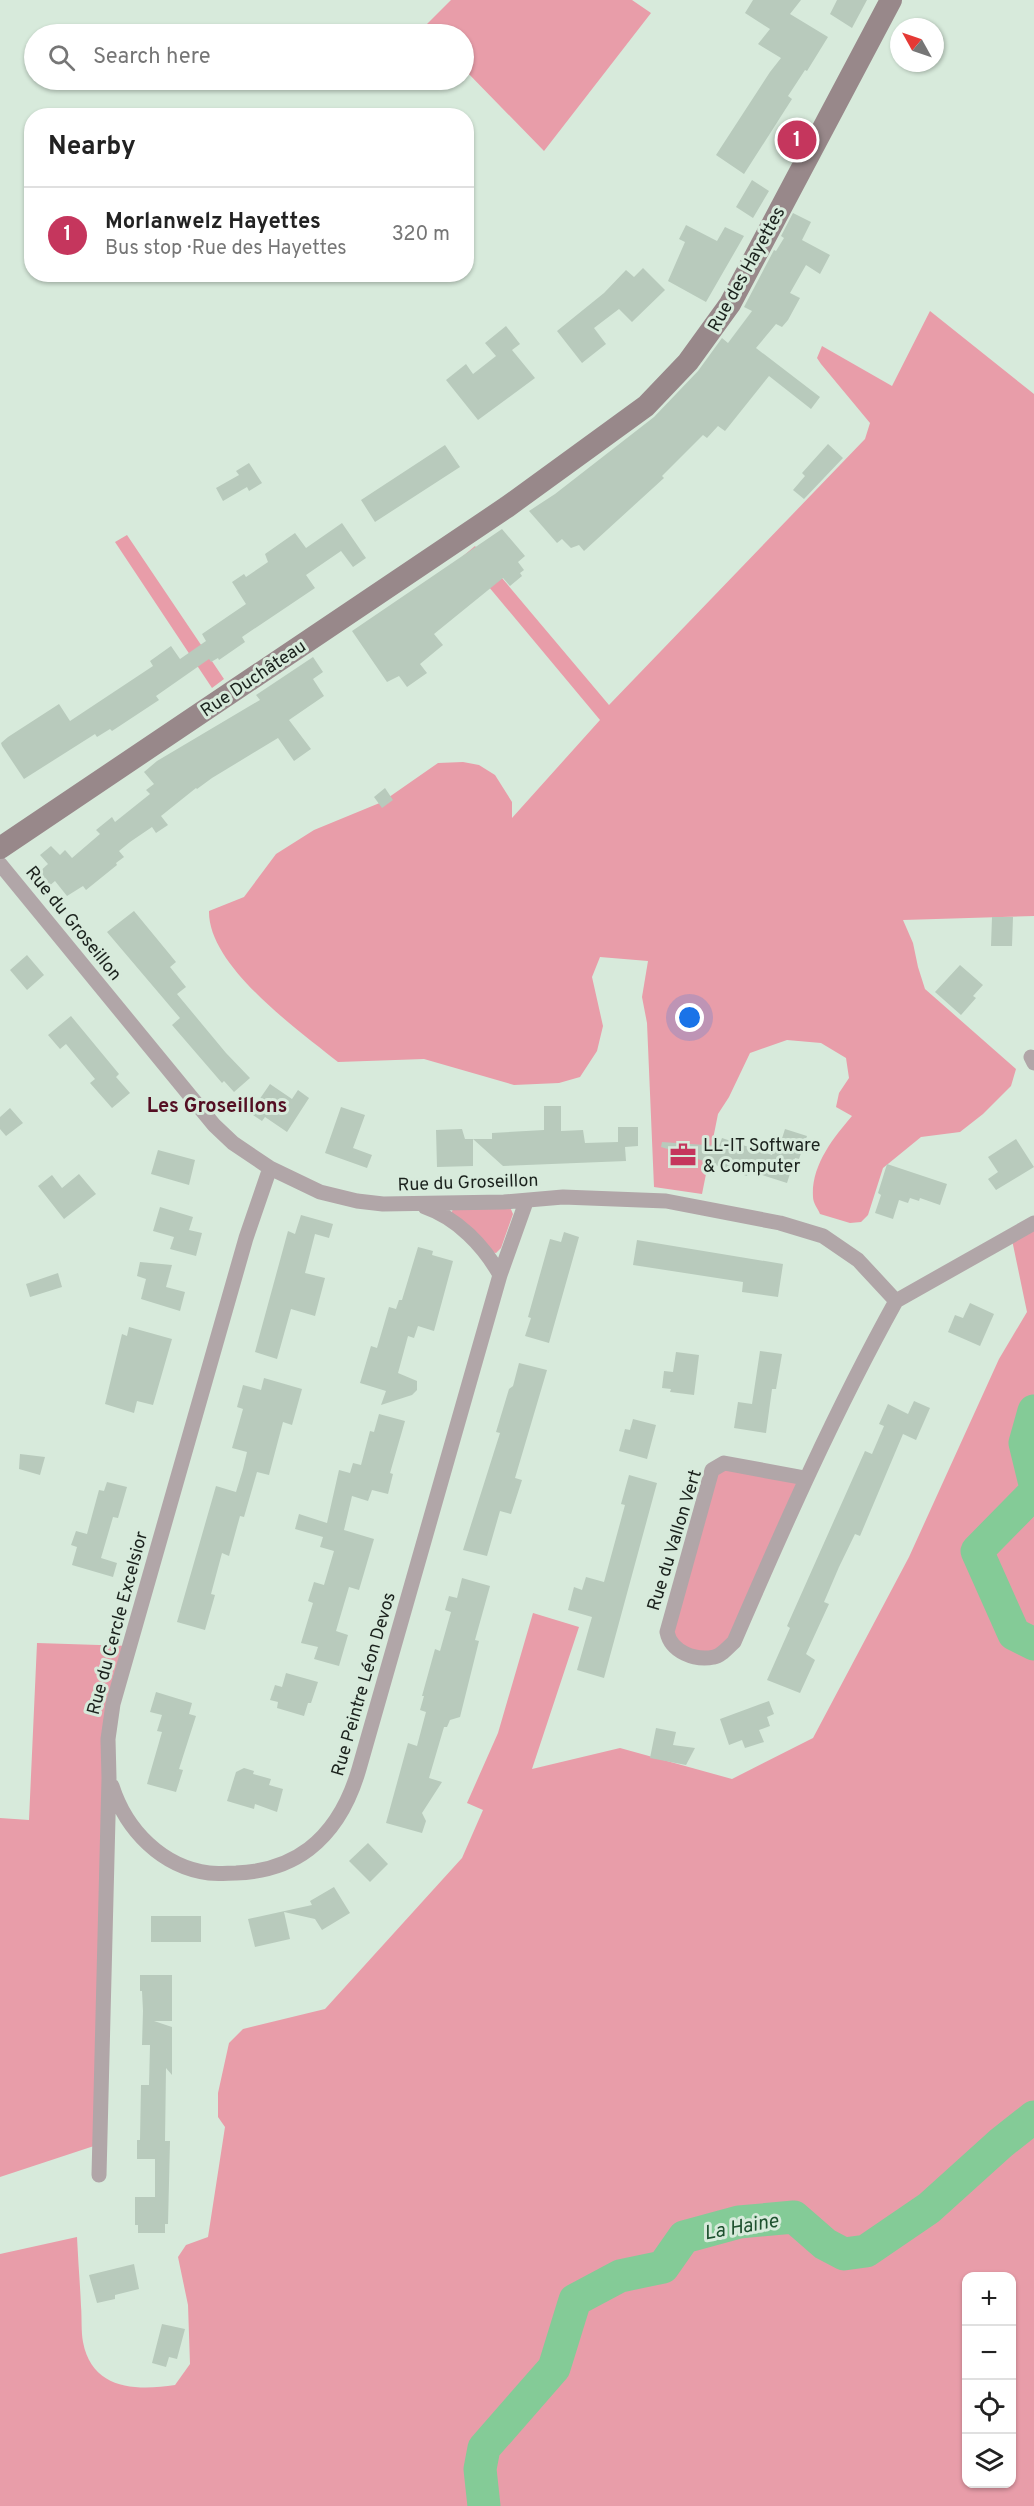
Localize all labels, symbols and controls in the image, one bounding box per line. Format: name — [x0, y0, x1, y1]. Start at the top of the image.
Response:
north arrow — [890, 18, 944, 72]
search box — [24, 24, 474, 90]
icon: search — [45, 41, 78, 74]
text: Search here — [93, 44, 211, 71]
pin: 1 — [778, 118, 816, 162]
text: Nearby — [48, 131, 136, 164]
street label: Rue des Hayettes — [703, 203, 791, 336]
text: Morlanwelz Hayettes — [105, 209, 321, 236]
text: 1 — [64, 222, 72, 248]
text: 320 m — [392, 222, 450, 248]
text: Bus stop · Rue des Hayettes — [105, 236, 347, 262]
street label: Rue Duchâteau — [197, 635, 311, 723]
street label: Rue du Groseillon — [20, 862, 126, 986]
your location — [675, 1003, 704, 1032]
district label: Les Groseillons — [147, 1094, 287, 1120]
place label: LL-IT Software & Computer — [703, 1135, 820, 1179]
office icon: LL-IT Software & Computer — [668, 1140, 698, 1170]
street label: Rue du Groseillon — [397, 1170, 539, 1197]
street label: Rue du Vallon Vert — [643, 1467, 708, 1614]
street label: Rue du Cercle Excelsior — [83, 1529, 154, 1718]
street label: Rue Peintre Léon Devos — [327, 1590, 402, 1779]
water label: La Haine — [702, 2209, 781, 2247]
map controls — [962, 2272, 1016, 2488]
button: + — [962, 2272, 1016, 2326]
button: − — [962, 2326, 1016, 2380]
button: locate — [962, 2380, 1016, 2434]
button: layers — [962, 2434, 1016, 2488]

